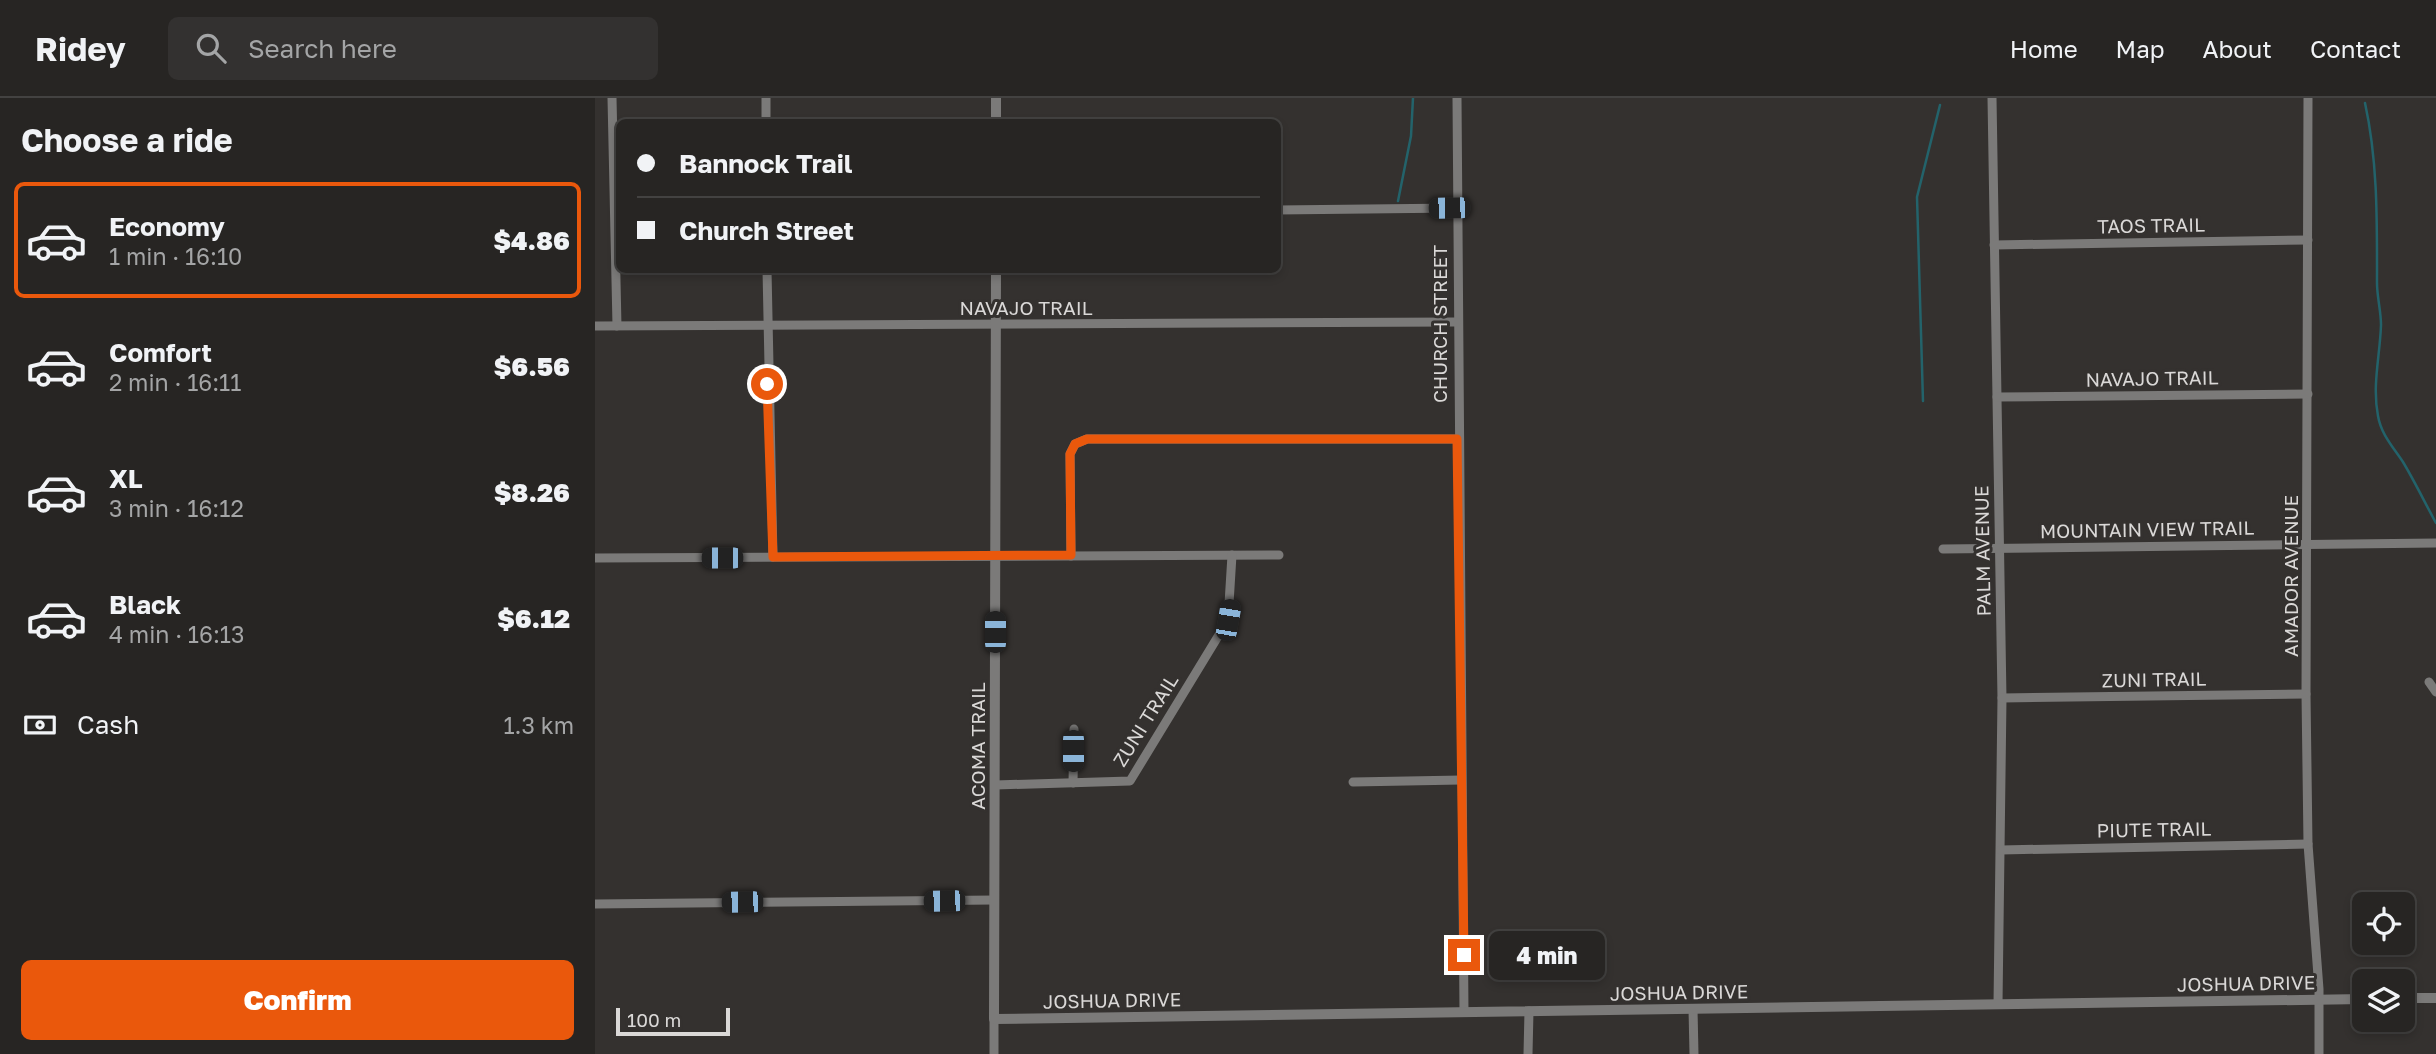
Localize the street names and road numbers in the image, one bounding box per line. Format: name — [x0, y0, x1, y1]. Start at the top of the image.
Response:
street label: TAOS TRAIL — [2097, 213, 2205, 237]
street label: CHURCH STREET — [1428, 245, 1451, 403]
street label: NAVAJO TRAIL — [960, 296, 1093, 319]
street label: NAVAJO TRAIL — [2085, 365, 2219, 391]
street label: PALM AVENUE — [1969, 485, 1995, 617]
street label: AMADOR AVENUE — [2279, 495, 2302, 657]
street label: MOUNTAIN VIEW TRAIL — [2040, 516, 2255, 542]
street label: ZUNI TRAIL — [2101, 667, 2207, 691]
street label: ZUNI TRAIL — [1108, 669, 1183, 770]
street label: ACOMA TRAIL — [966, 682, 989, 810]
street label: PIUTE TRAIL — [2096, 816, 2212, 841]
street label: JOSHUA DRIVE — [2177, 970, 2315, 996]
street label: JOSHUA DRIVE — [1610, 979, 1748, 1005]
street label: JOSHUA DRIVE — [1043, 987, 1181, 1013]

